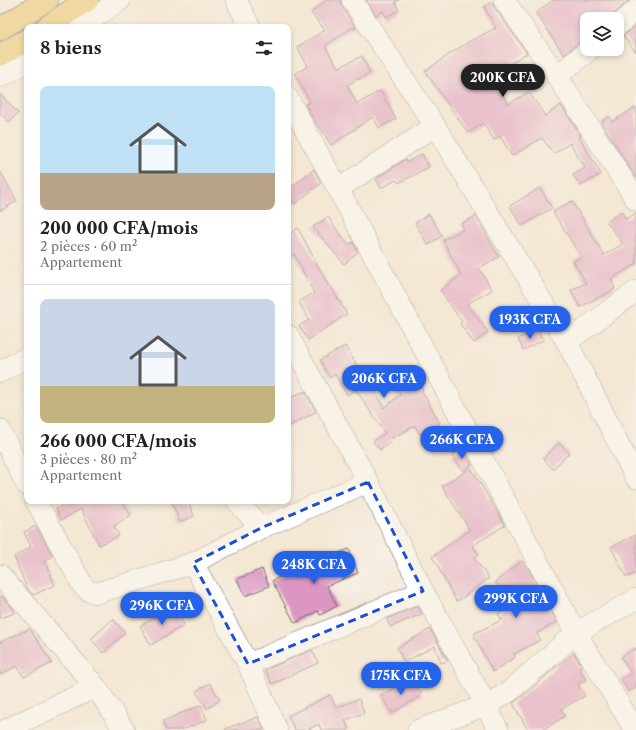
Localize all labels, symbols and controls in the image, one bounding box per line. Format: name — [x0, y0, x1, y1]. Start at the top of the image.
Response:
map controls — [580, 12, 624, 56]
button: layers — [580, 12, 624, 56]
icon: filters — [253, 37, 275, 59]
text: 8 biens — [40, 38, 102, 58]
pin: 200K CFA — [462, 64, 544, 98]
text: 200K CFA — [470, 69, 536, 85]
icon: home — [122, 112, 194, 184]
text: 200 000 CFA/mois — [40, 218, 198, 238]
text: 2 pièces · 60 m² — [40, 238, 137, 254]
text: Appartement — [40, 254, 122, 270]
pin: 193K CFA — [489, 306, 571, 340]
text: 193K CFA — [499, 311, 561, 327]
icon: home — [122, 325, 194, 397]
pin: 206K CFA — [343, 365, 425, 399]
text: 206K CFA — [351, 370, 417, 386]
pin: 266K CFA — [421, 426, 503, 460]
text: 266 000 CFA/mois — [40, 431, 197, 451]
text: 266K CFA — [429, 431, 495, 447]
text: 3 pièces · 80 m² — [40, 451, 137, 467]
text: Appartement — [40, 467, 122, 483]
pin: 248K CFA — [273, 551, 355, 585]
text: 248K CFA — [281, 556, 347, 572]
pin: 299K CFA — [475, 585, 557, 619]
text: 299K CFA — [483, 590, 549, 606]
pin: 296K CFA — [121, 592, 203, 626]
text: 296K CFA — [129, 597, 195, 613]
pin: 175K CFA — [360, 662, 442, 696]
text: 175K CFA — [370, 667, 432, 683]

